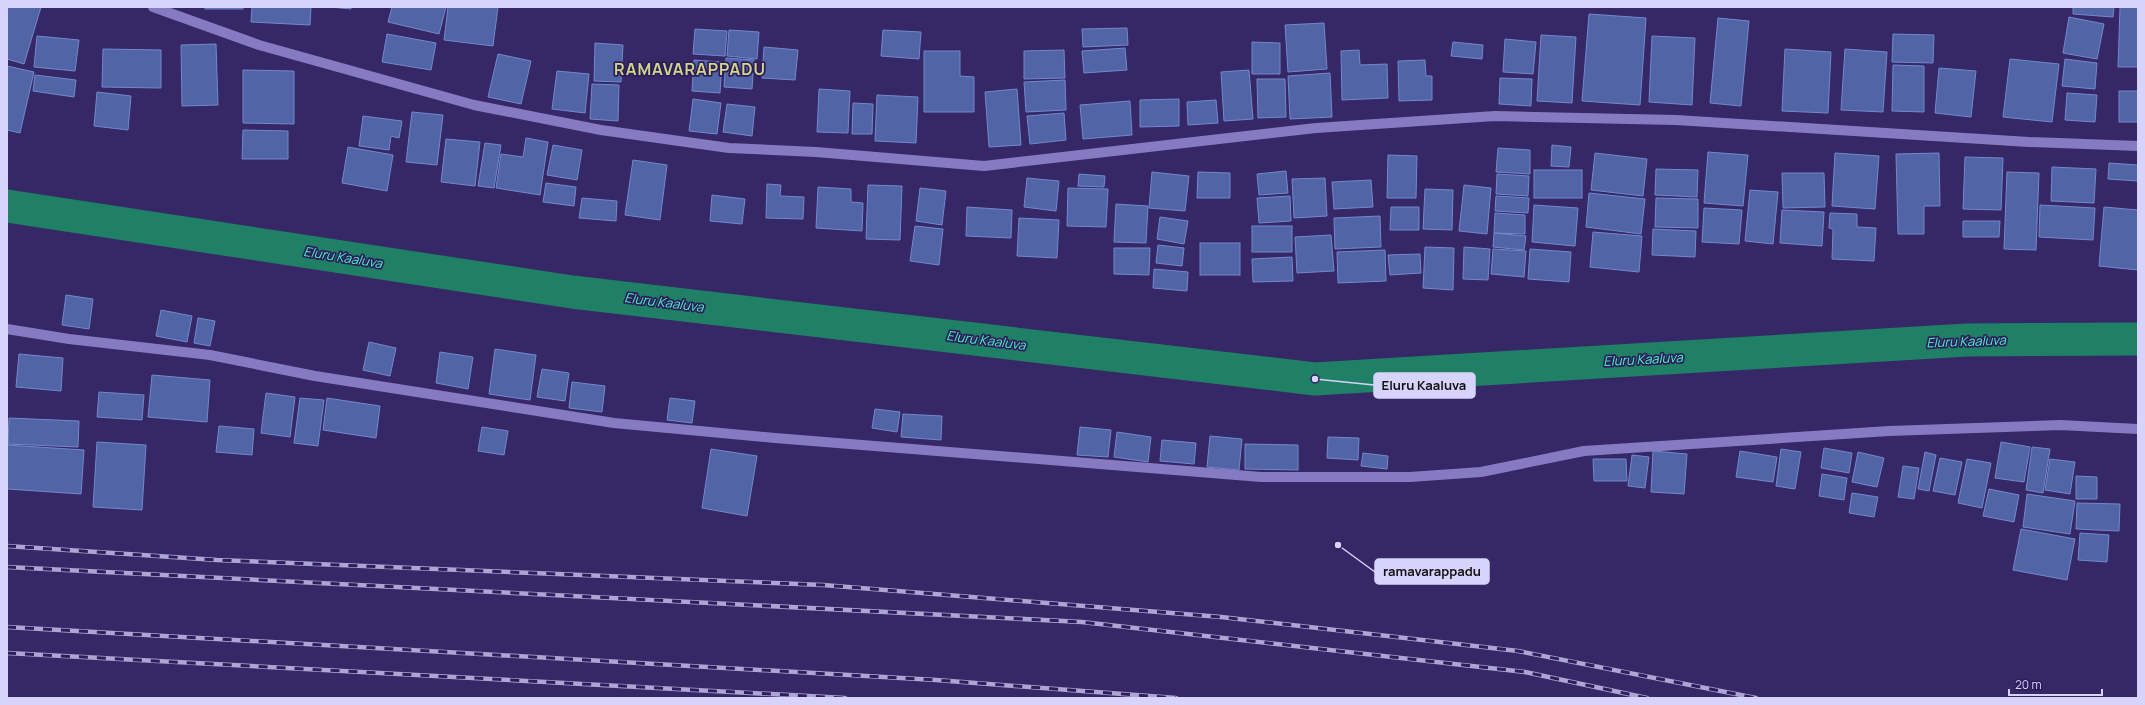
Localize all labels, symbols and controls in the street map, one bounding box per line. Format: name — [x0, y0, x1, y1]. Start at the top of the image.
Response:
district label: RAMAVARAPPADU — [614, 58, 766, 80]
water label: Eluru Kaaluva — [302, 242, 384, 272]
water label: Eluru Kaaluva — [623, 288, 705, 316]
water label: Eluru Kaaluva — [945, 326, 1027, 354]
water label: Eluru Kaaluva — [1926, 331, 2007, 351]
water label: Eluru Kaaluva — [1603, 348, 1684, 370]
callout: Eluru Kaaluva — [1374, 373, 1475, 398]
text: Eluru Kaaluva — [1382, 376, 1466, 394]
callout: ramavarappadu — [1375, 559, 1489, 584]
text: ramavarappadu — [1383, 562, 1481, 580]
scale bar — [2009, 671, 2102, 697]
text: 20 m — [2015, 676, 2042, 693]

